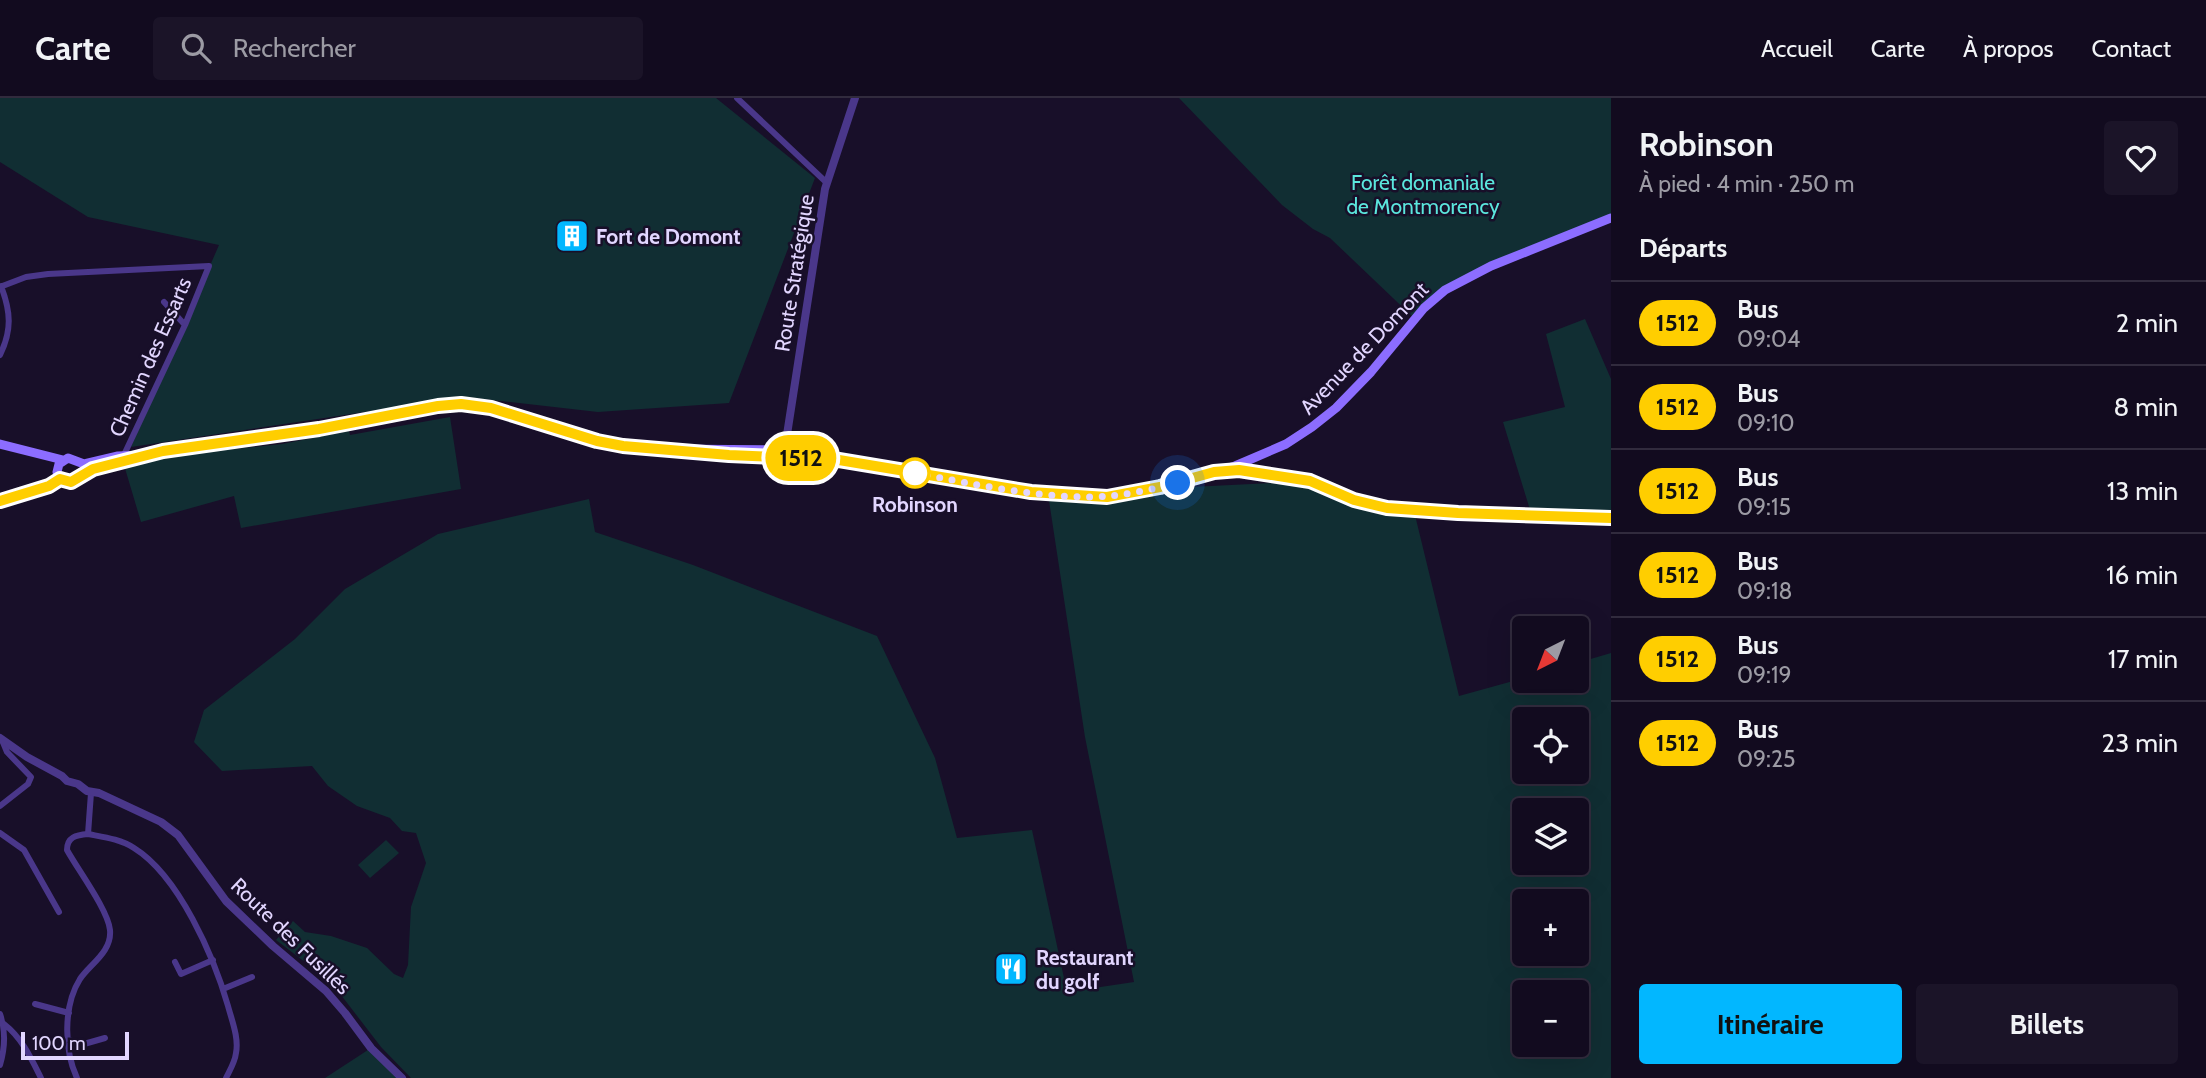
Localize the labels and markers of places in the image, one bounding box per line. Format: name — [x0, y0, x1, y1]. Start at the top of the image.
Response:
building icon: Fort de Domont — [553, 217, 591, 255]
place label: Fort de Domont — [596, 224, 741, 249]
marker: Robinson — [900, 458, 930, 488]
place label: Robinson — [872, 492, 958, 517]
place label: Restaurant du golf — [1036, 945, 1134, 994]
restaurant icon: Restaurant du golf — [992, 950, 1030, 988]

